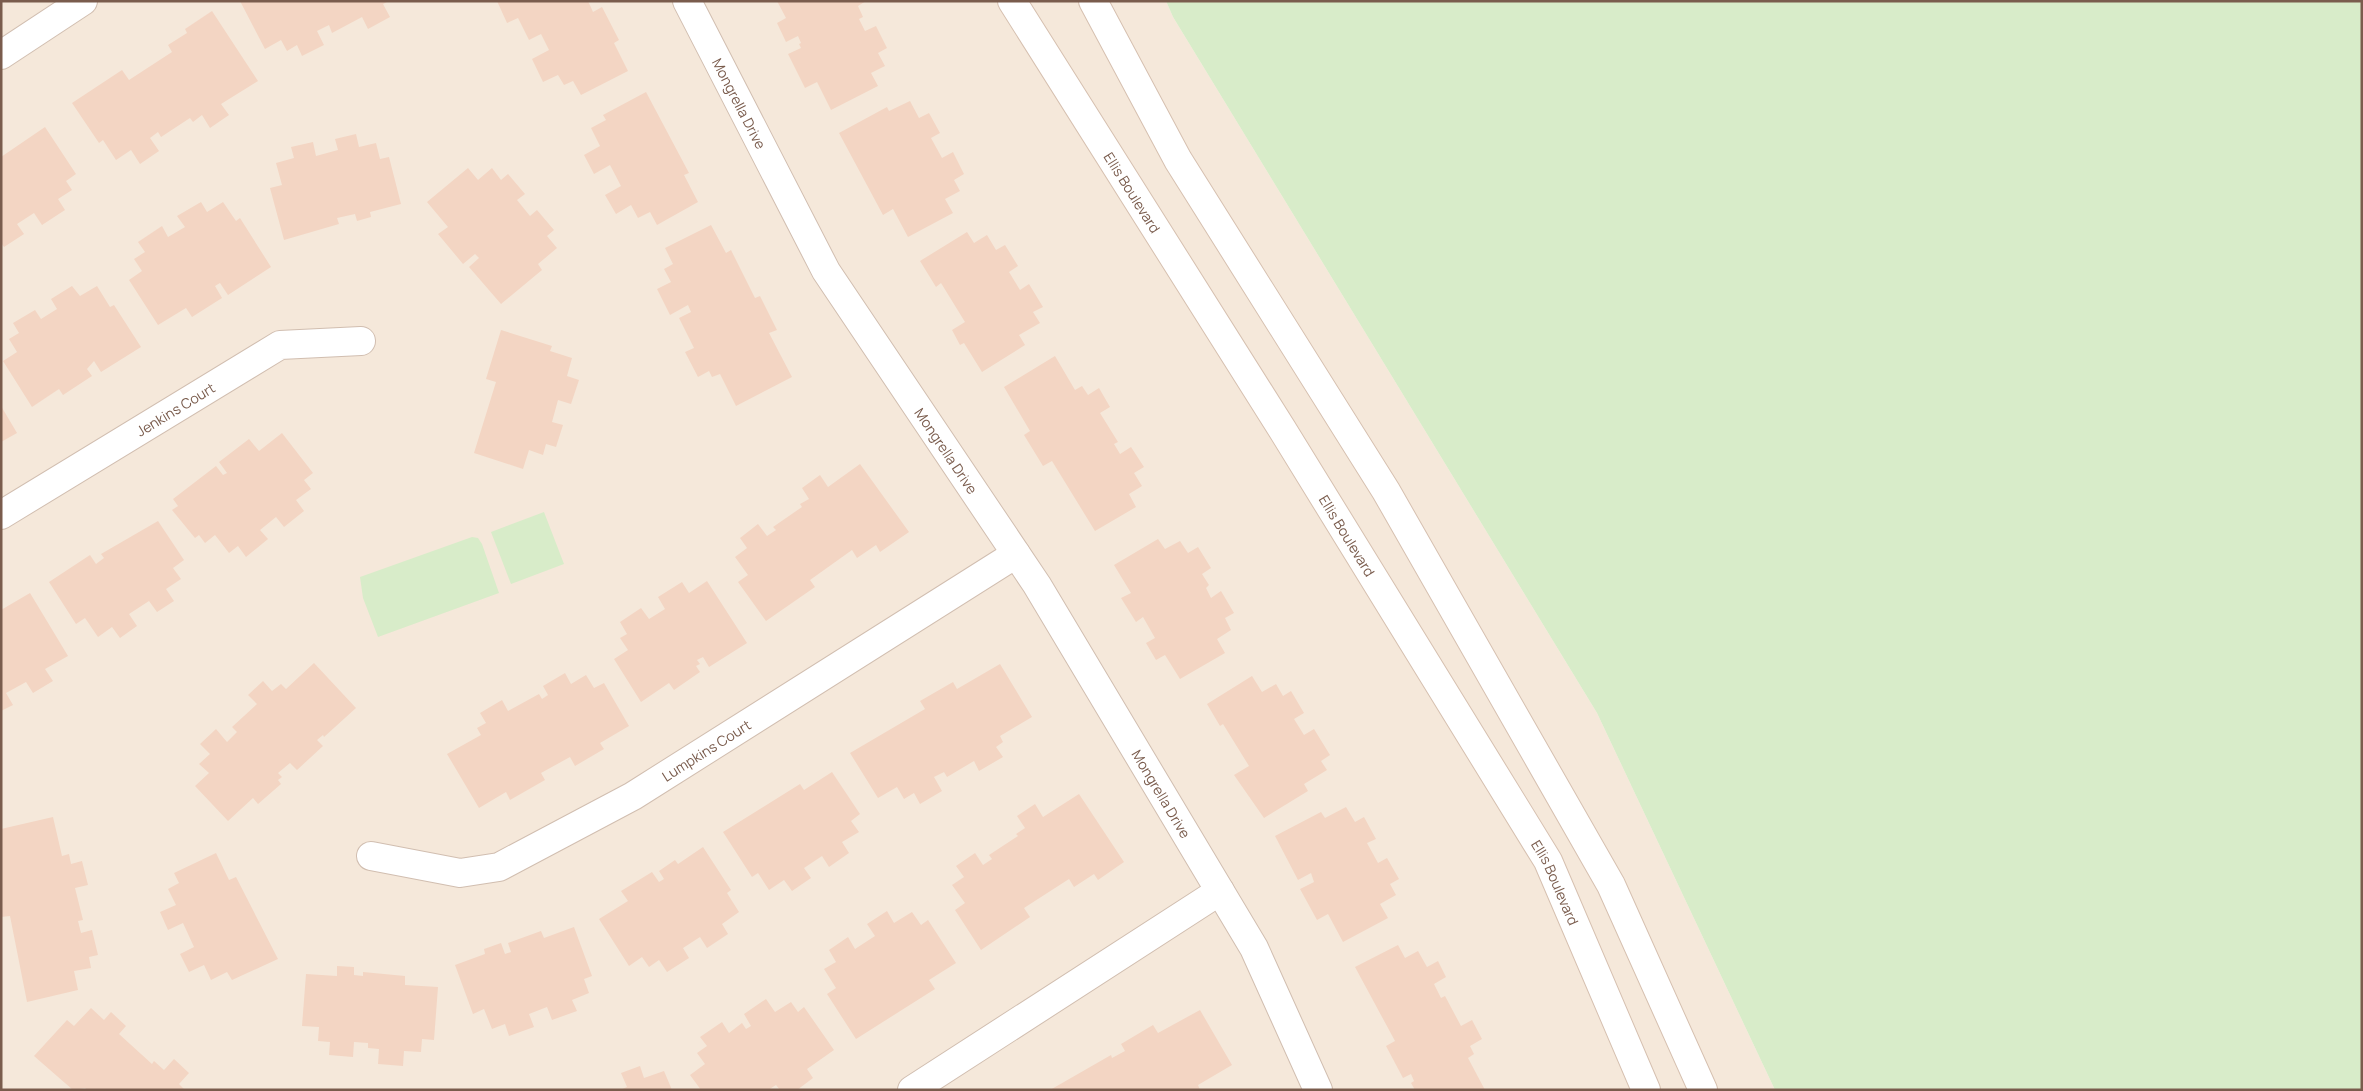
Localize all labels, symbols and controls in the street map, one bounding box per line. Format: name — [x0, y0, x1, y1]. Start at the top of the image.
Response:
street label: Mongrella Drive — [708, 55, 771, 152]
street label: Ellis Boulevard — [1100, 148, 1165, 236]
street label: Jenkins Court — [132, 377, 218, 440]
street label: Mongrella Drive — [911, 404, 982, 497]
street label: Ellis Boulevard — [1315, 491, 1380, 580]
street label: Lumpkins Court — [658, 715, 754, 785]
street label: Mongrella Drive — [1128, 746, 1195, 841]
street label: Ellis Boulevard — [1528, 836, 1584, 928]

